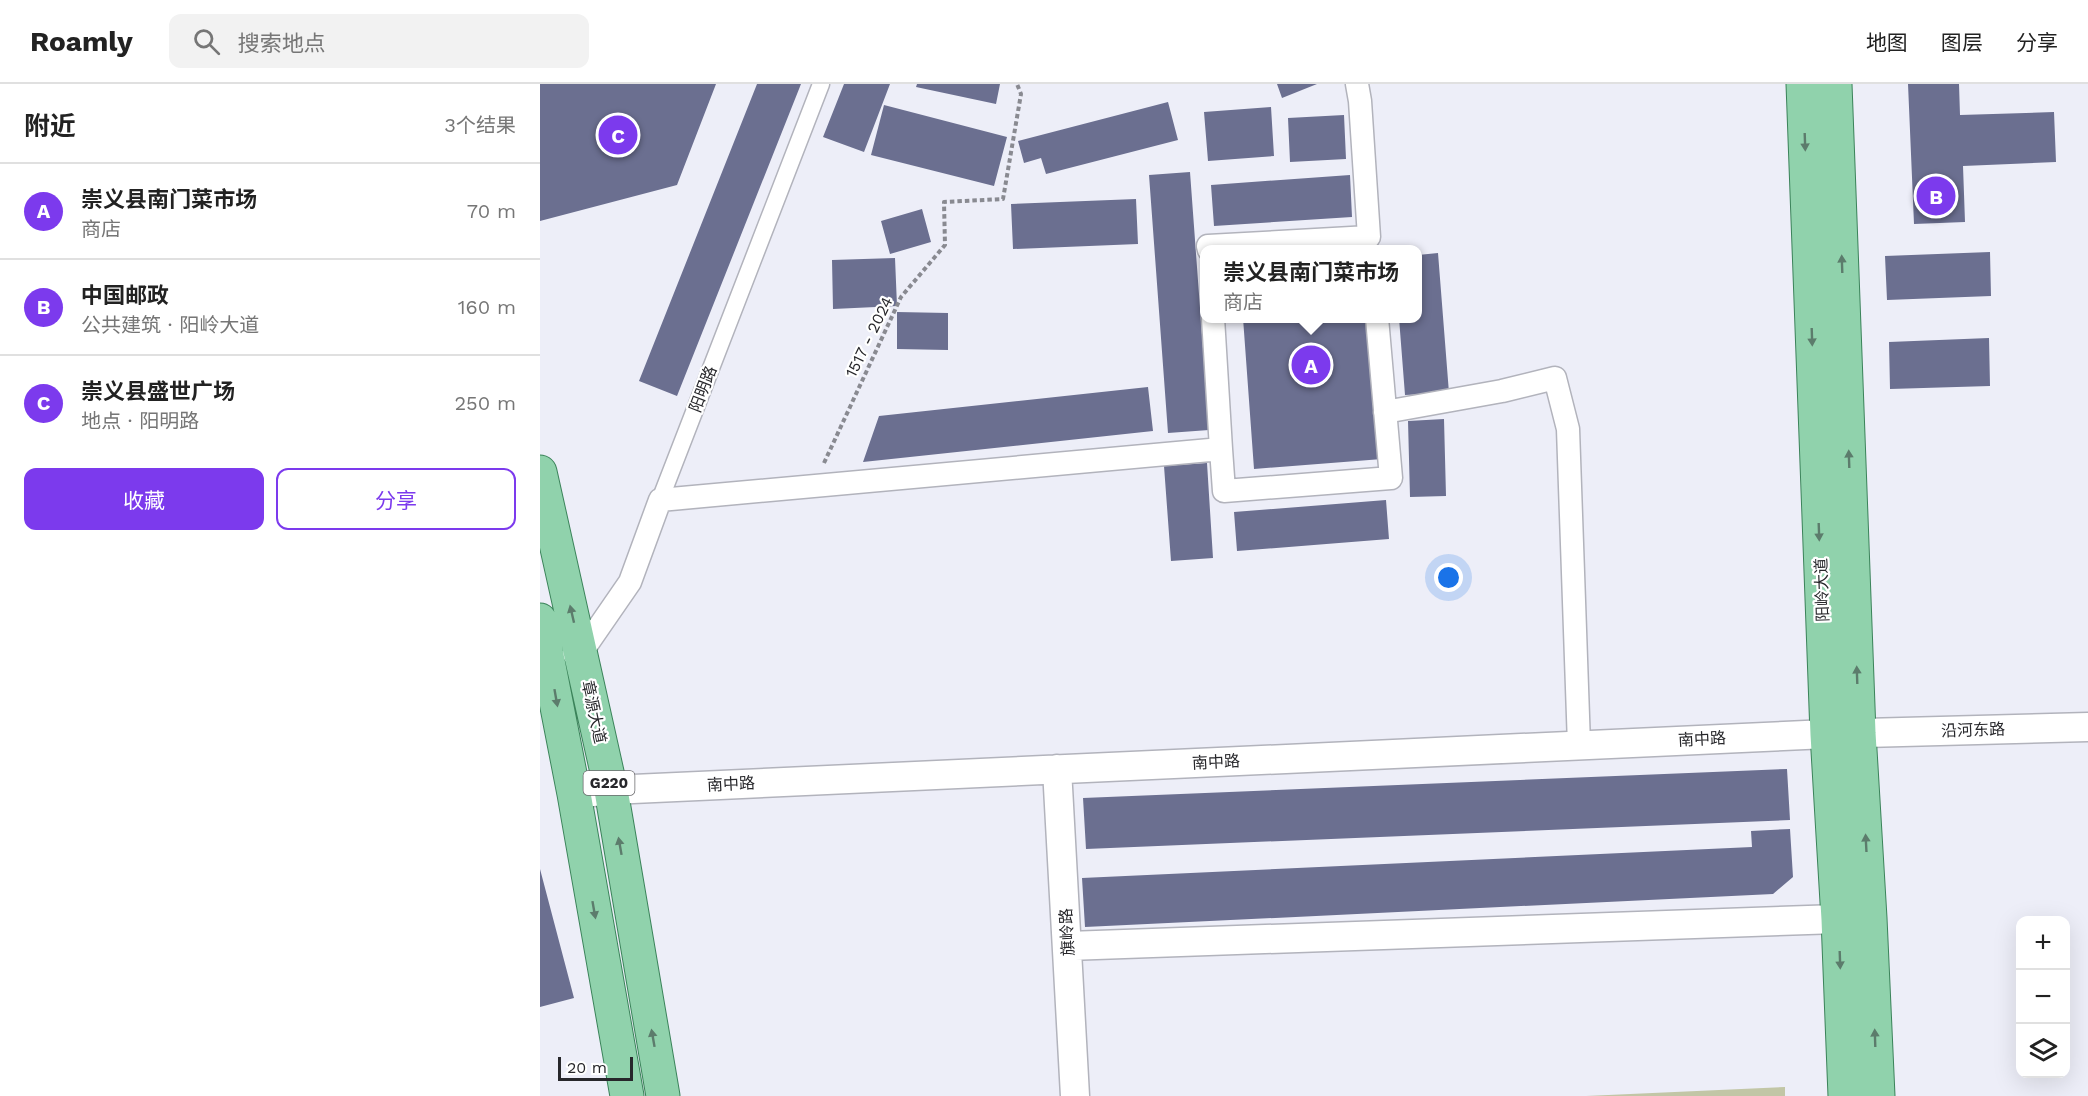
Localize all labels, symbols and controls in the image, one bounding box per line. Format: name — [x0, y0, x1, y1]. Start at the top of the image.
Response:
search box — [169, 14, 589, 68]
text: Roamly — [30, 25, 133, 58]
icon: search — [190, 25, 223, 58]
text: 地图 — [1866, 30, 1908, 55]
text: 图层 — [1941, 30, 1983, 55]
text: 分享 — [2016, 30, 2058, 55]
text: 搜索地点 — [238, 31, 326, 56]
text: 附近 — [24, 111, 76, 141]
pin: C — [598, 112, 638, 158]
text: 3个结果 — [444, 113, 516, 137]
one-way arrow — [1800, 133, 1810, 152]
pin: B — [1916, 174, 1956, 218]
text: 崇义县南门菜市场 — [81, 187, 257, 212]
text: A — [37, 199, 50, 223]
text: 70 m — [467, 199, 516, 223]
text: 商店 — [81, 217, 121, 241]
popup — [1200, 245, 1422, 323]
one-way arrow — [1837, 255, 1846, 274]
text: 崇义县南门菜市场 — [1223, 260, 1399, 285]
text: 中国邮政 — [81, 283, 169, 308]
text: 商店 — [1223, 290, 1263, 314]
street label: 1517 - 2024 — [841, 293, 897, 380]
text: B — [37, 295, 50, 319]
text: 160 m — [458, 295, 516, 319]
text: 公共建筑 · 阳岭大道 — [81, 313, 259, 337]
one-way arrow — [1808, 328, 1817, 347]
pin: A — [1292, 342, 1330, 388]
street label: 阳明路 — [686, 363, 720, 415]
text: 崇义县盛世广场 — [81, 379, 235, 404]
text: C — [37, 391, 50, 415]
text: 250 m — [454, 391, 516, 415]
text: 地点 · 阳明路 — [81, 409, 199, 433]
one-way arrow — [1844, 450, 1854, 469]
button: 收藏 — [24, 468, 264, 530]
button: 分享 — [276, 468, 516, 530]
one-way arrow — [1815, 523, 1824, 542]
street label: 阳岭大道 — [1811, 558, 1833, 622]
your location — [1434, 563, 1463, 592]
one-way arrow — [567, 605, 577, 623]
one-way arrow — [1852, 665, 1861, 684]
street label: 章源大道 — [578, 679, 610, 745]
one-way arrow — [552, 688, 561, 707]
street label: 沿河东路 — [1941, 719, 2005, 741]
street label: 南中路 — [1678, 728, 1726, 750]
street label: 南中路 — [1192, 751, 1240, 773]
road number: G220 — [584, 771, 634, 795]
street label: 南中路 — [707, 773, 755, 795]
one-way arrow — [1861, 833, 1870, 852]
one-way arrow — [615, 837, 624, 856]
one-way arrow — [590, 901, 599, 920]
street label: 旗岭路 — [1056, 908, 1078, 956]
map controls — [2016, 916, 2070, 1078]
button: + — [2016, 916, 2070, 970]
one-way arrow — [1835, 950, 1844, 969]
button: − — [2016, 970, 2070, 1024]
button: layers — [2016, 1024, 2070, 1078]
one-way arrow — [1871, 1028, 1880, 1047]
one-way arrow — [648, 1029, 657, 1048]
scale bar — [558, 1054, 633, 1082]
text: 20 m — [567, 1058, 607, 1077]

